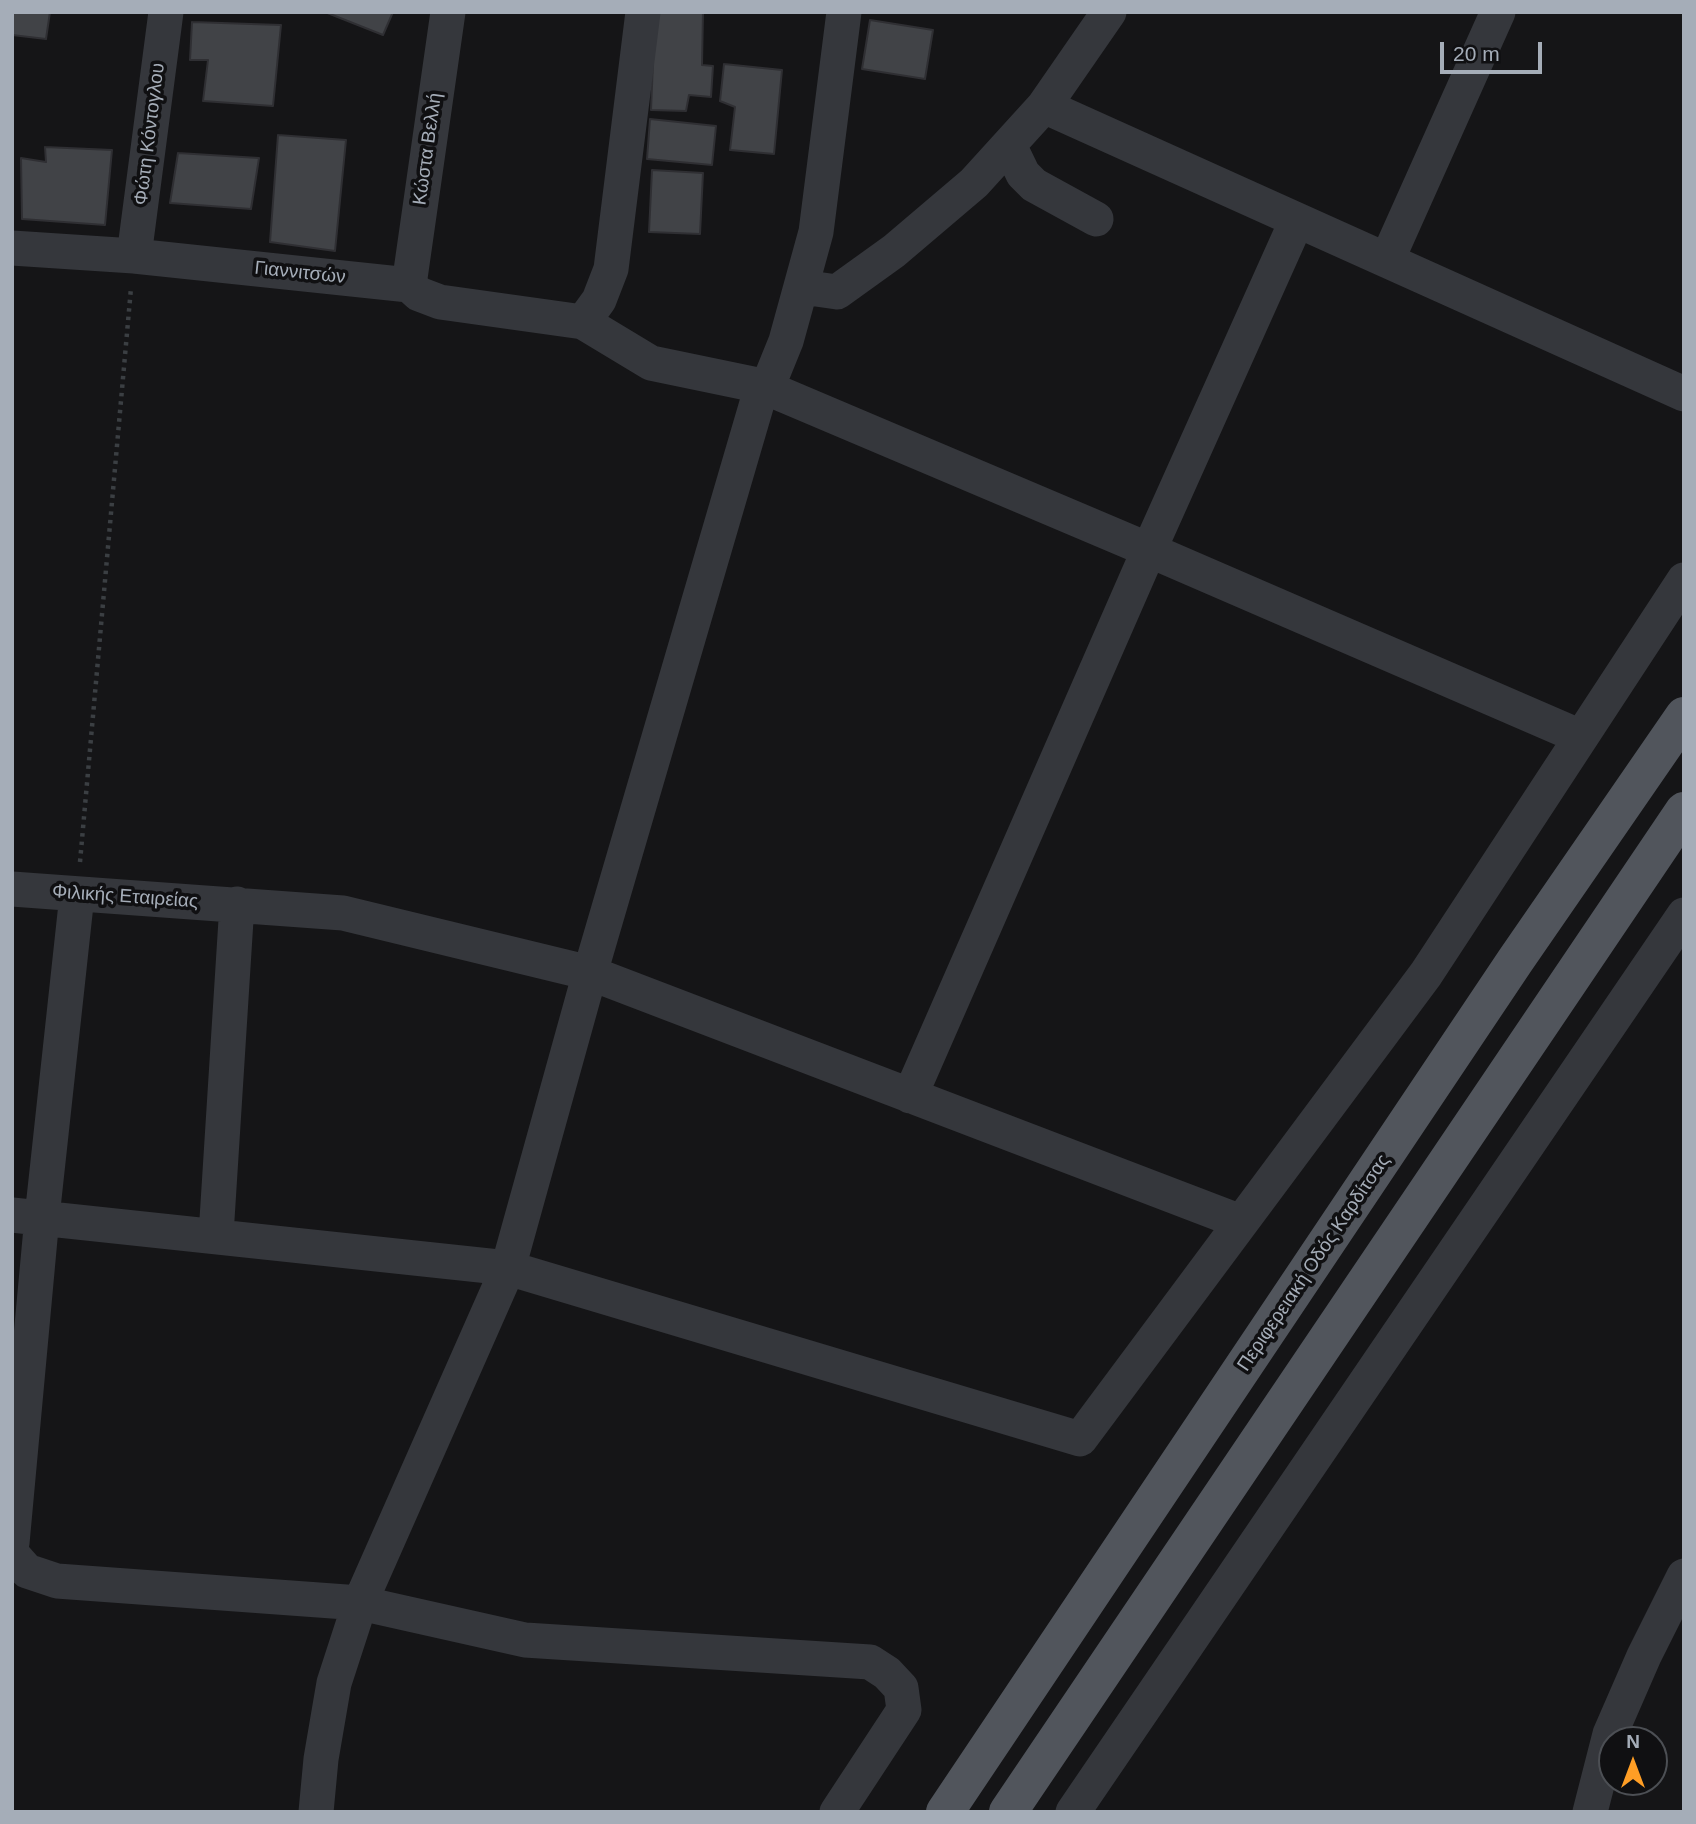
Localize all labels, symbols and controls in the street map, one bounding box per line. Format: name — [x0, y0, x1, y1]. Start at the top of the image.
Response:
scale bar — [1444, 28, 1546, 72]
text: 20 m — [1453, 42, 1500, 65]
street label: Φώτη Κόντογλου — [130, 62, 170, 206]
street label: Κώστα Βελλή — [409, 91, 447, 207]
street label: Γιαννιτσών — [253, 257, 347, 289]
street label: Φιλικής Εταιρείας — [51, 881, 199, 913]
street label: Περιφερειακή Οδός Καρδίτσας — [1233, 1150, 1395, 1376]
north arrow — [1598, 1726, 1668, 1796]
text: N — [1626, 1731, 1640, 1752]

